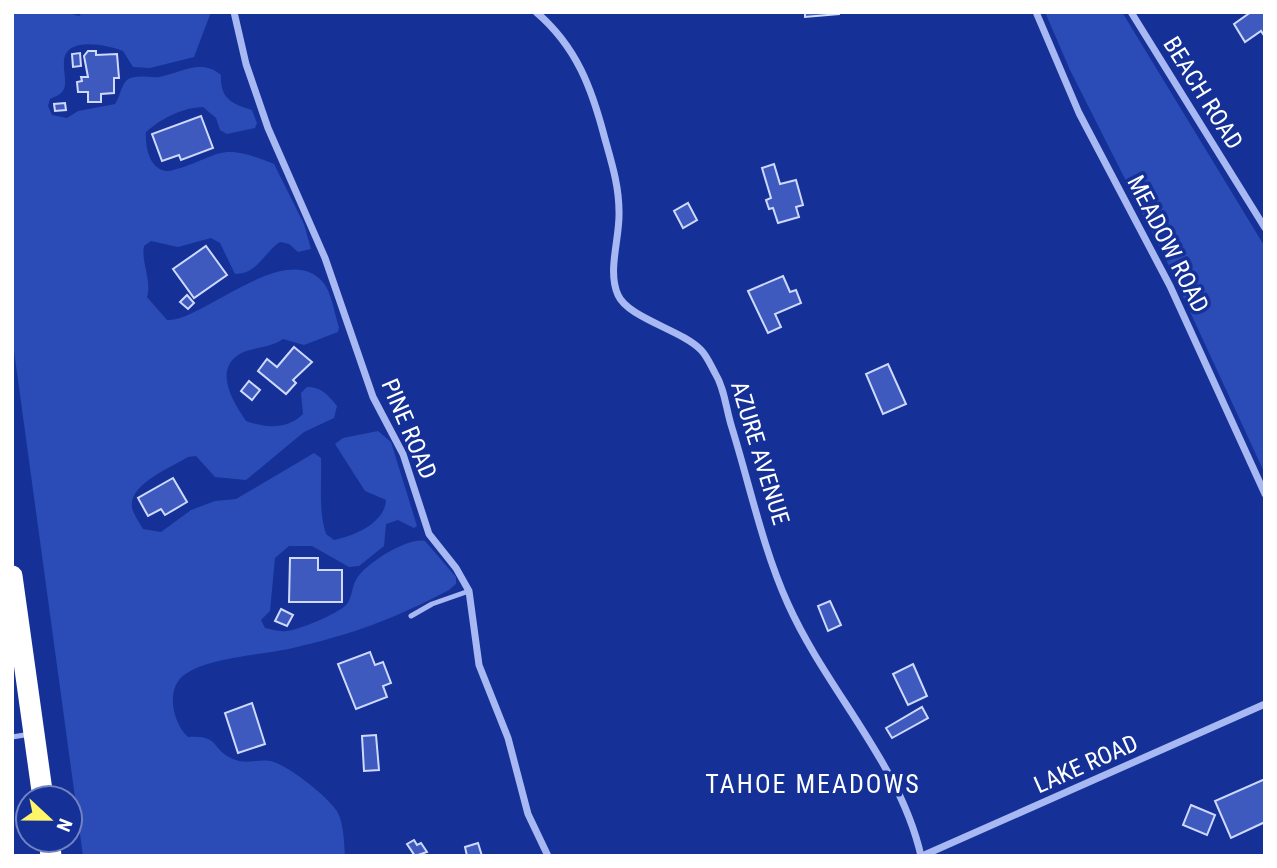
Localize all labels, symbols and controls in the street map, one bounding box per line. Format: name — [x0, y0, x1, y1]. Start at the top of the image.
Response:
street label: BEACH ROAD — [1157, 32, 1249, 154]
street label: MEADOW ROAD — [1121, 171, 1215, 317]
street label: PINE ROAD — [375, 375, 443, 483]
street label: AZURE AVENUE — [725, 378, 795, 528]
street label: LAKE ROAD — [1030, 729, 1142, 799]
district label: TAHOE MEADOWS — [705, 769, 921, 799]
north arrow — [14, 784, 84, 854]
text: N — [51, 815, 77, 835]

